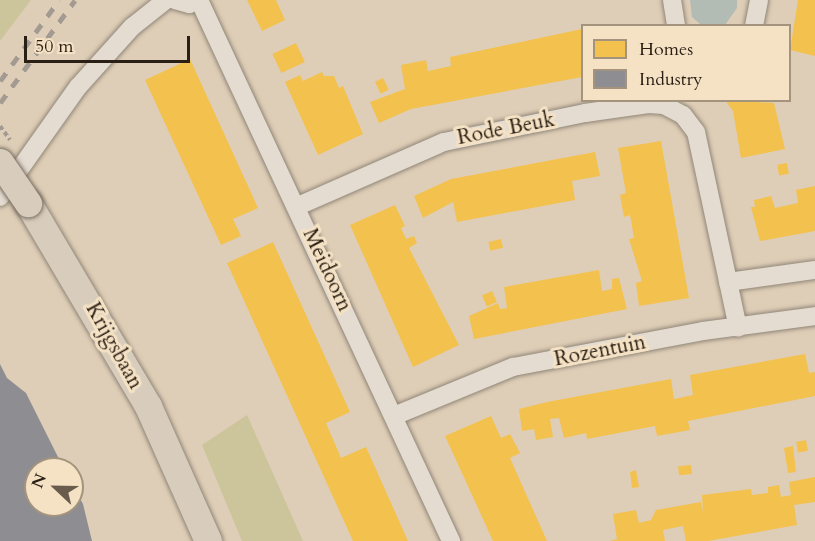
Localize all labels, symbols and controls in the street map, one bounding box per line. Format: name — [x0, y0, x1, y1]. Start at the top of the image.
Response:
scale bar — [27, 24, 194, 62]
legend — [581, 24, 791, 102]
text: 50 m — [35, 34, 74, 59]
text: Homes — [639, 37, 693, 62]
text: Industry — [639, 67, 703, 92]
street label: Rode Beuk — [455, 107, 557, 151]
street label: Meidoorn — [297, 224, 357, 316]
street label: Krijgsbaan — [80, 298, 148, 394]
street label: Rozentuin — [552, 330, 648, 372]
north arrow — [24, 457, 84, 517]
text: N — [26, 470, 52, 492]

